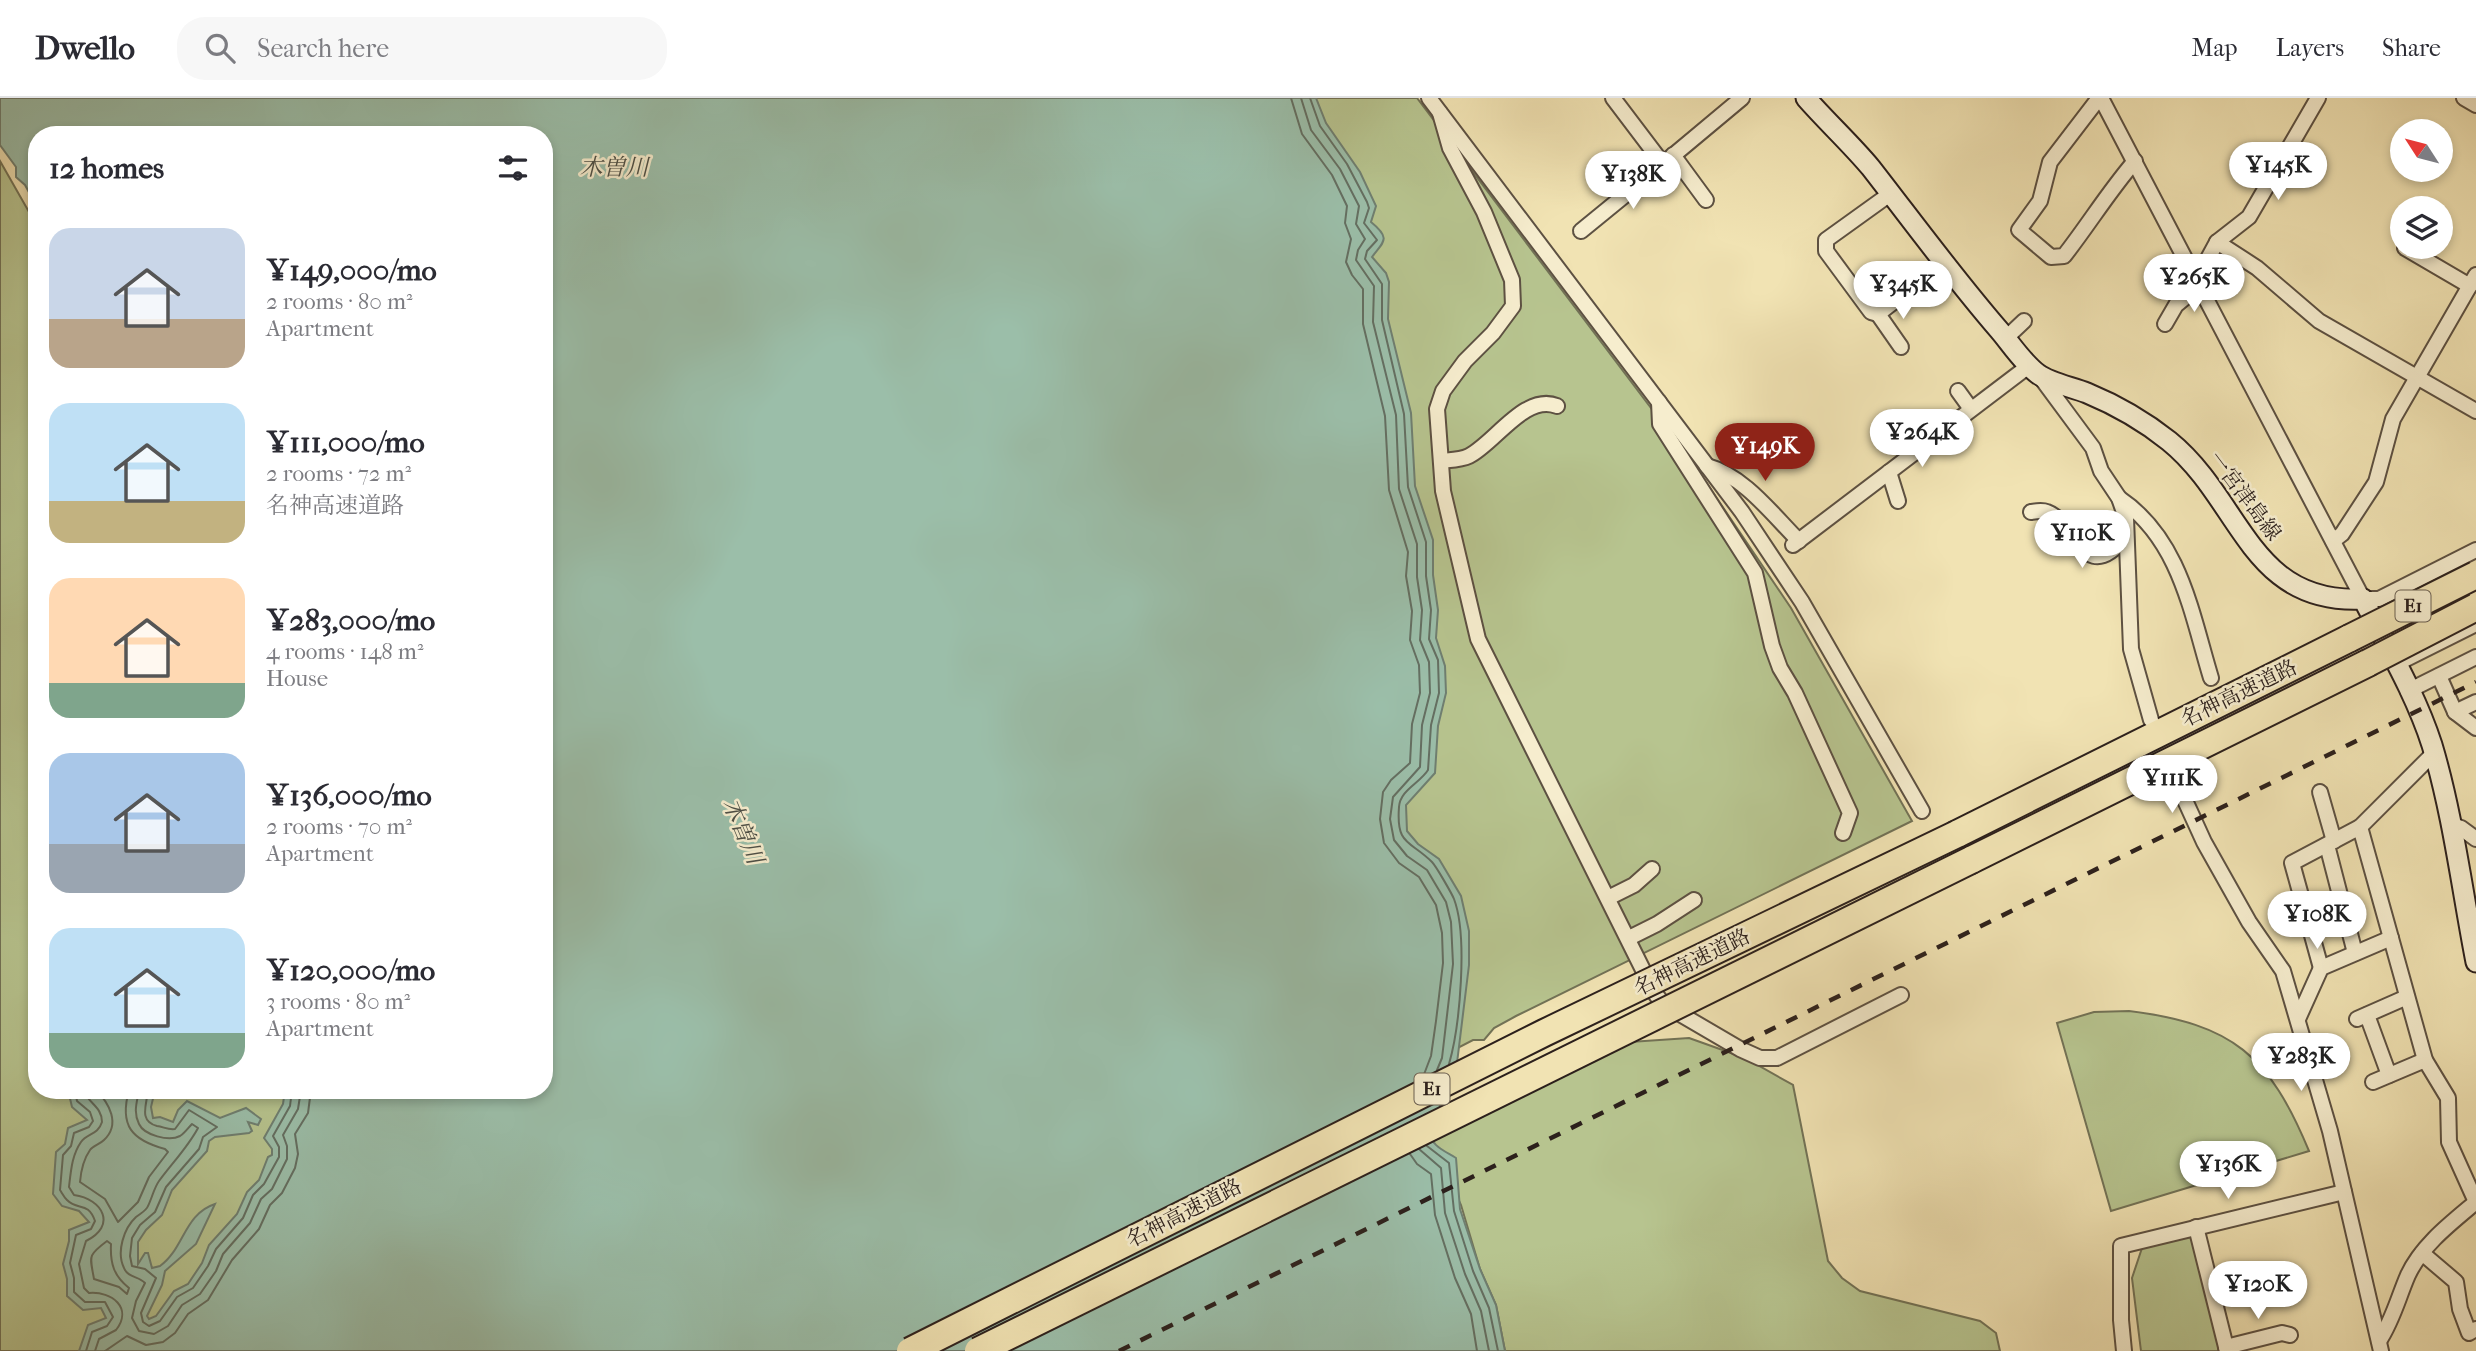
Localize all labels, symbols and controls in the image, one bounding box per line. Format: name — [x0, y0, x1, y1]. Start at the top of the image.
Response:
search box — [177, 17, 667, 80]
text: Dwello — [35, 29, 135, 68]
icon: search — [201, 29, 239, 67]
text: Search here — [257, 33, 389, 64]
text: Map — [2192, 34, 2238, 62]
text: Layers — [2276, 34, 2344, 62]
text: Share — [2382, 34, 2441, 62]
north arrow — [2390, 119, 2454, 182]
map controls — [2390, 119, 2453, 259]
pin: ¥145K — [2229, 142, 2327, 202]
icon: filters — [494, 149, 532, 187]
text: 12 homes — [49, 151, 164, 186]
text: ¥145K — [2245, 151, 2311, 178]
pin: ¥138K — [1584, 152, 1682, 211]
water label: 木曽川 — [580, 154, 652, 181]
text: ¥138K — [1601, 160, 1665, 187]
button: layers — [2390, 196, 2453, 259]
text: ¥149,000/mo — [266, 253, 437, 288]
pin: ¥265K — [2145, 254, 2243, 314]
icon: home — [105, 256, 189, 340]
pin: ¥345K — [1854, 262, 1952, 321]
text: ¥265K — [2160, 263, 2228, 290]
text: ¥345K — [1870, 270, 1936, 297]
text: 2 rooms · 80 m² — [266, 288, 413, 315]
text: Apartment — [266, 315, 374, 342]
pin: ¥264K — [1873, 410, 1971, 469]
text: ¥264K — [1886, 418, 1958, 445]
pin: ¥149K — [1716, 424, 1814, 483]
text: ¥111,000/mo — [266, 425, 425, 460]
icon: home — [105, 431, 189, 515]
text: ¥149K — [1731, 432, 1799, 459]
street label: 一宮津島線 — [2204, 447, 2286, 545]
text: 2 rooms · 72 m² — [266, 460, 411, 487]
text: 名神高速道路 — [266, 492, 404, 519]
pin: ¥110K — [2033, 510, 2131, 570]
text: ¥110K — [2050, 519, 2114, 546]
road number: E1 — [2396, 590, 2430, 622]
text: ¥283,000/mo — [266, 603, 435, 638]
icon: home — [105, 606, 189, 690]
text: 4 rooms · 148 m² — [266, 638, 423, 665]
street label: 名神高速道路 — [2177, 655, 2301, 731]
text: House — [266, 665, 328, 692]
pin: ¥111K — [2123, 756, 2221, 815]
text: ¥111K — [2142, 764, 2202, 791]
text: ¥136,000/mo — [266, 778, 432, 813]
icon: home — [105, 781, 189, 865]
water label: 木曽川 — [717, 794, 770, 871]
text: 2 rooms · 70 m² — [266, 813, 412, 840]
text: Apartment — [266, 840, 374, 867]
pin: ¥108K — [2268, 892, 2366, 951]
text: ¥108K — [2284, 900, 2350, 927]
street label: 名神高速道路 — [1630, 924, 1754, 1000]
text: ¥120,000/mo — [266, 953, 435, 988]
icon: home — [105, 956, 189, 1040]
text: 3 rooms · 80 m² — [266, 988, 410, 1015]
text: Apartment — [266, 1015, 374, 1042]
pin: ¥283K — [2252, 1034, 2350, 1093]
text: ¥283K — [2267, 1042, 2335, 1069]
road number: E1 — [1414, 1074, 1450, 1105]
pin: ¥136K — [2179, 1142, 2277, 1201]
text: ¥136K — [2196, 1150, 2260, 1177]
street label: 名神高速道路 — [1122, 1174, 1246, 1252]
pin: ¥120K — [2209, 1262, 2307, 1321]
text: ¥120K — [2224, 1270, 2292, 1297]

